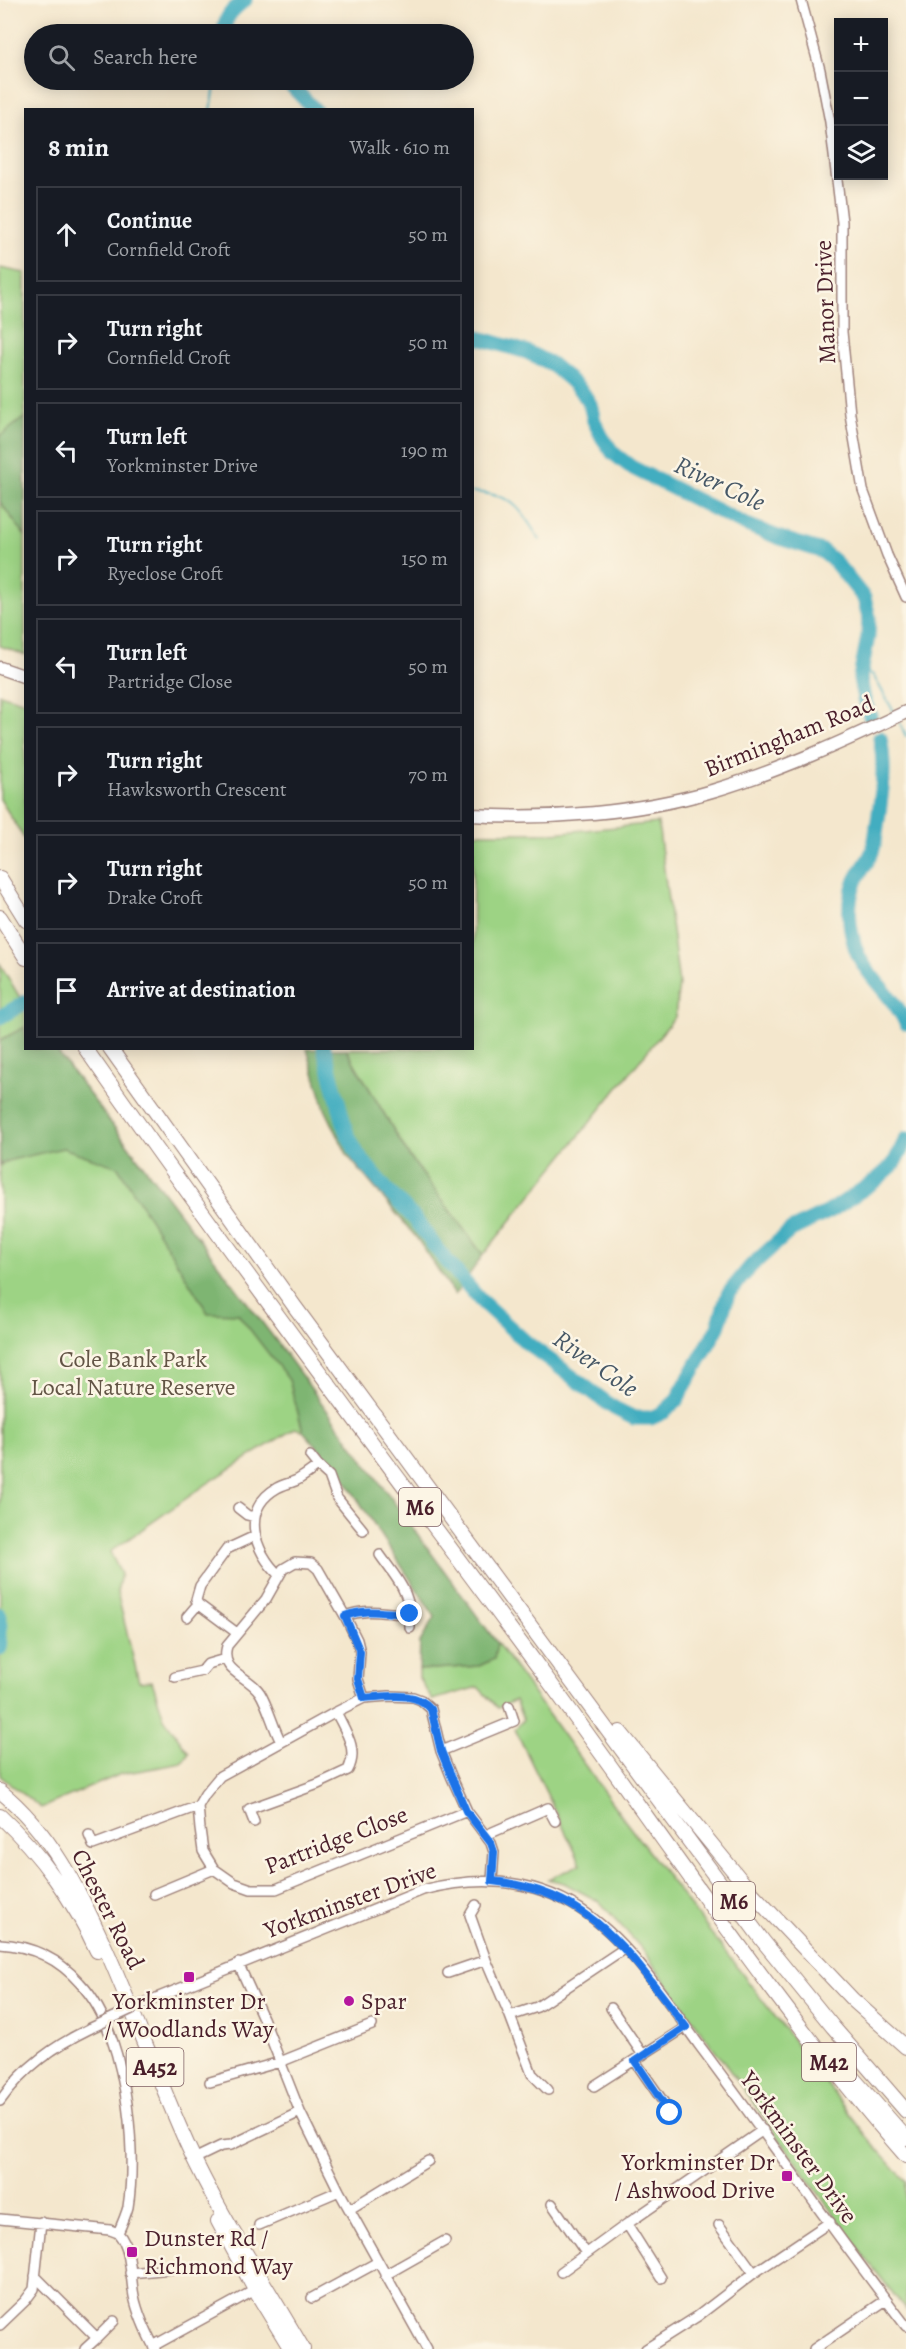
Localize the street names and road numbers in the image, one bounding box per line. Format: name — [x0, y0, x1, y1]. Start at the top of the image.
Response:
street label: Manor Drive — [807, 239, 843, 365]
street label: Birmingham Road — [699, 687, 879, 785]
road number: M6 — [399, 1488, 441, 1526]
street label: Partridge Close — [260, 1798, 412, 1882]
street label: Chester Road — [64, 1843, 152, 1975]
street label: Yorkminster Drive — [259, 1854, 441, 1946]
road number: M6 — [713, 1882, 755, 1920]
road number: M42 — [802, 2043, 856, 2081]
road number: A452 — [126, 2048, 184, 2086]
street label: Yorkminster Drive — [732, 2064, 865, 2230]

